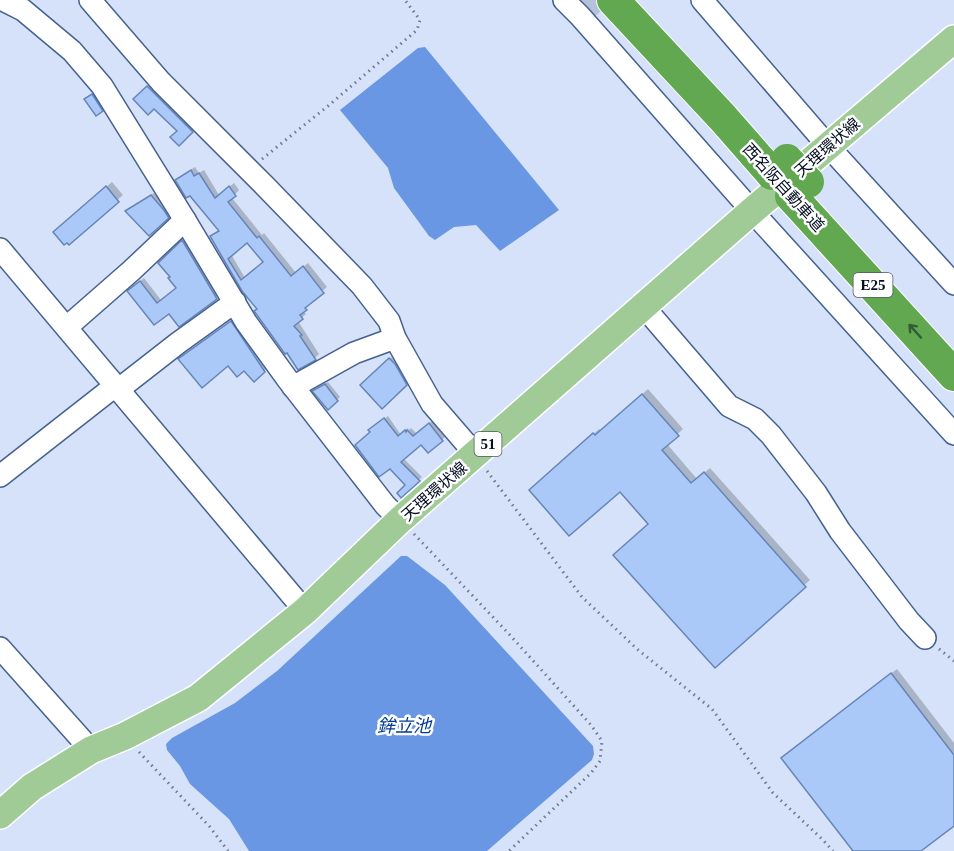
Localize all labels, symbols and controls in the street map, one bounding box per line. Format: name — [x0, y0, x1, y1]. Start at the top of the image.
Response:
street label: 天理環状線 — [792, 115, 863, 180]
street label: 西名阪自動車道 — [740, 140, 827, 235]
road number: E25 — [854, 273, 892, 297]
one-way arrow — [908, 324, 922, 339]
road number: 51 — [474, 432, 502, 456]
street label: 天理環状線 — [399, 459, 470, 524]
water label: 鉾立池 — [377, 716, 433, 736]

